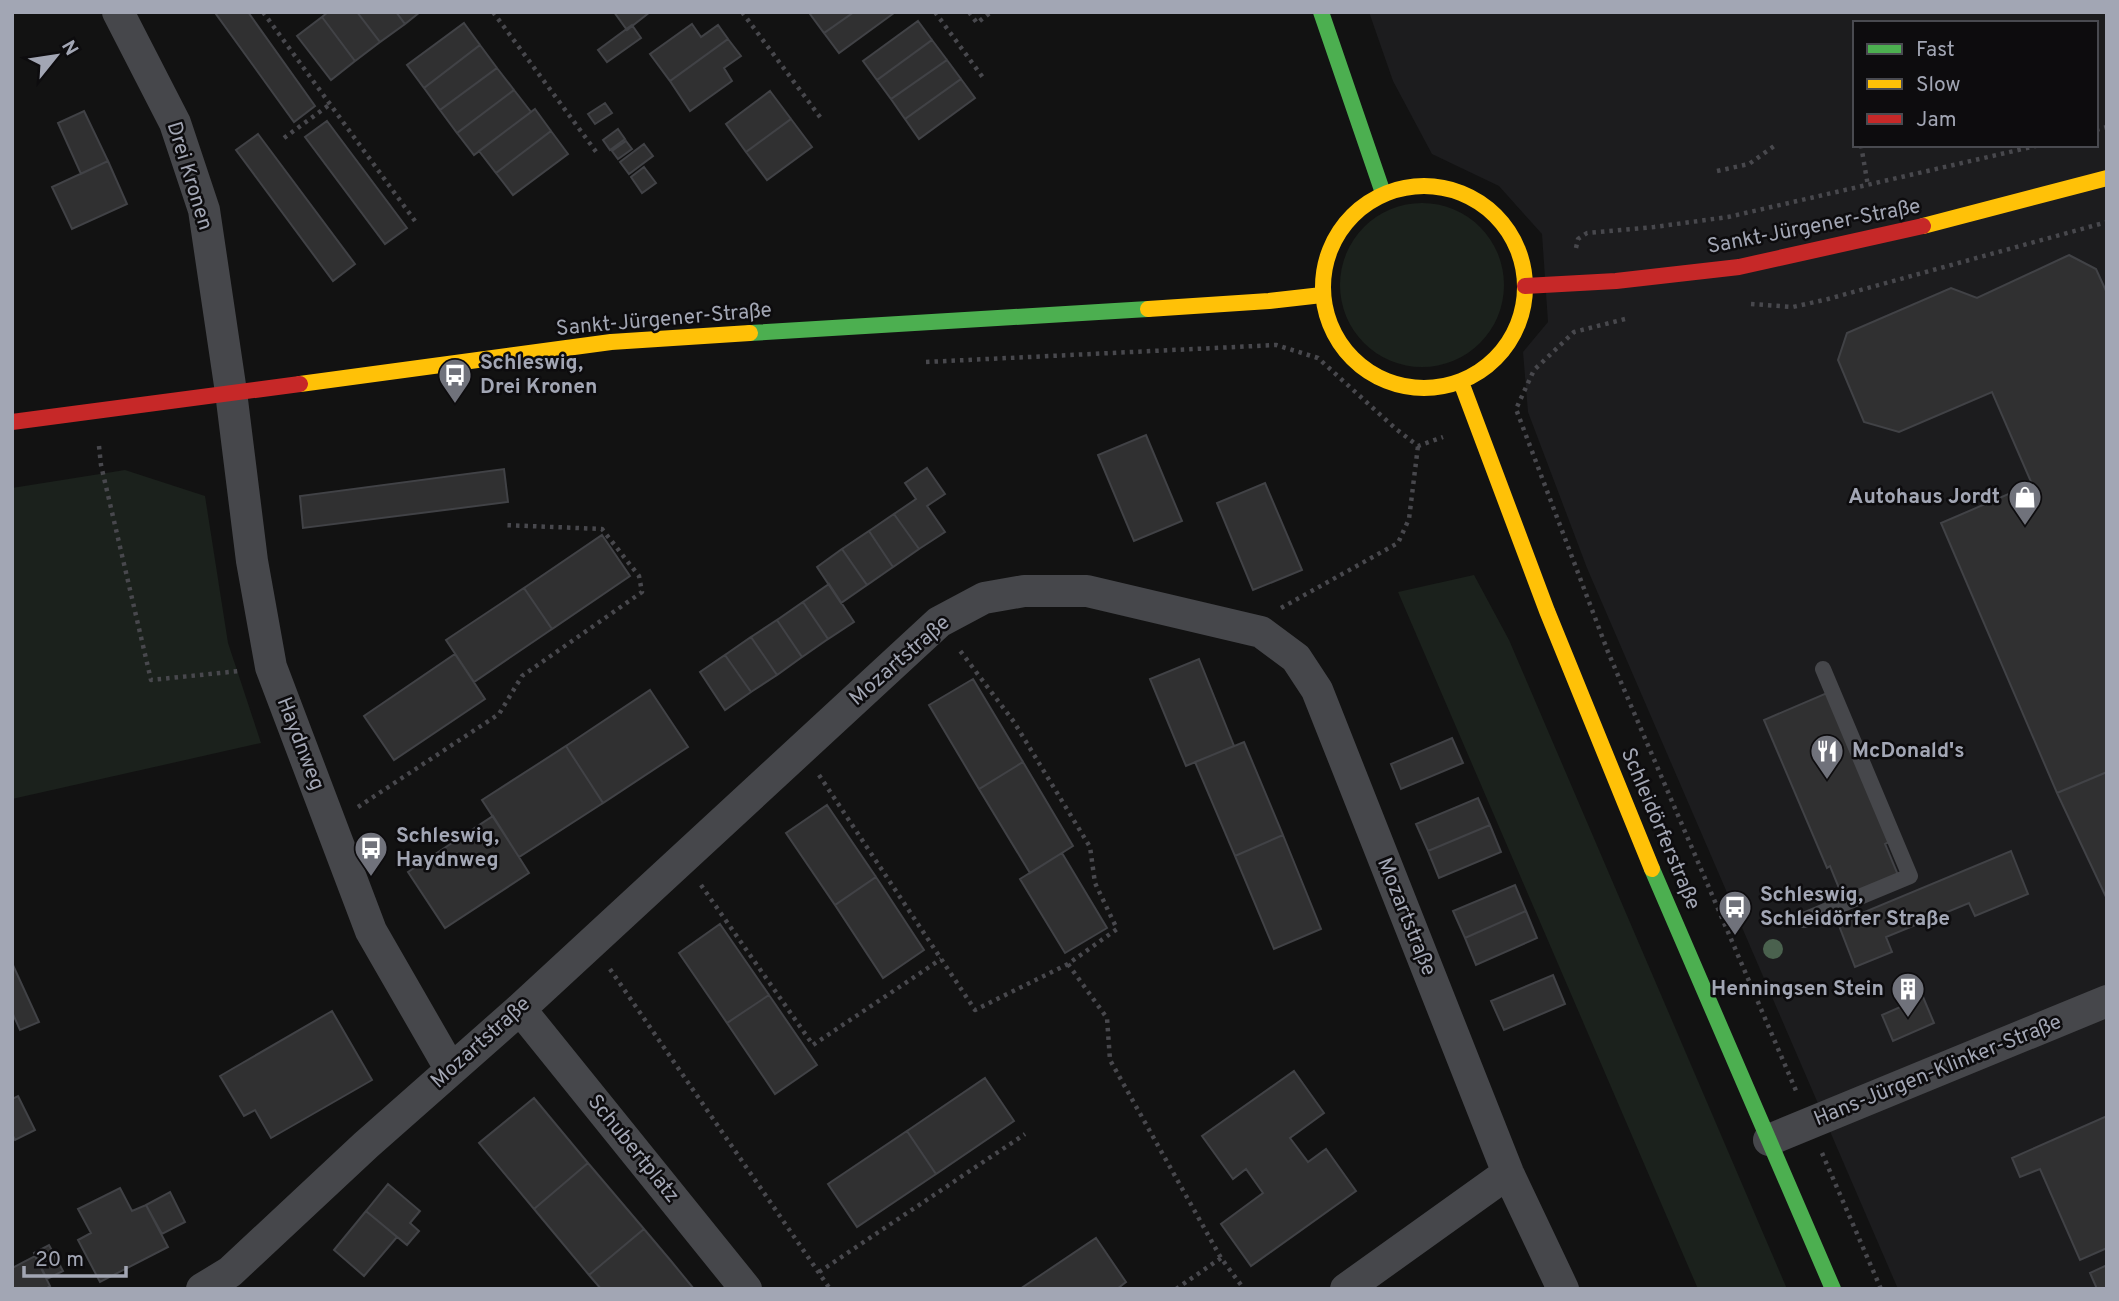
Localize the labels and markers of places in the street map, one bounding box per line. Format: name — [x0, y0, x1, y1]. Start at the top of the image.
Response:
place label: Schleswig, Drei Kronen — [480, 350, 598, 401]
bus stop icon: Schleswig, Drei Kronen — [436, 356, 474, 405]
shop icon: Autohaus Jordt — [2006, 478, 2044, 527]
place label: Autohaus Jordt — [1848, 484, 2000, 511]
restaurant icon: McDonald's — [1808, 732, 1846, 781]
place label: McDonald's — [1852, 738, 1965, 765]
place label: Schleswig, Haydnweg — [396, 823, 499, 874]
bus stop icon: Schleswig, Haydnweg — [352, 829, 390, 878]
place label: Schleswig, Schleidörfer Straße — [1760, 882, 1950, 933]
bus stop icon: Schleswig, Schleidörfer Straße — [1716, 888, 1754, 937]
building icon: Henningsen Stein — [1889, 970, 1927, 1019]
place label: Henningsen Stein — [1711, 976, 1884, 1003]

